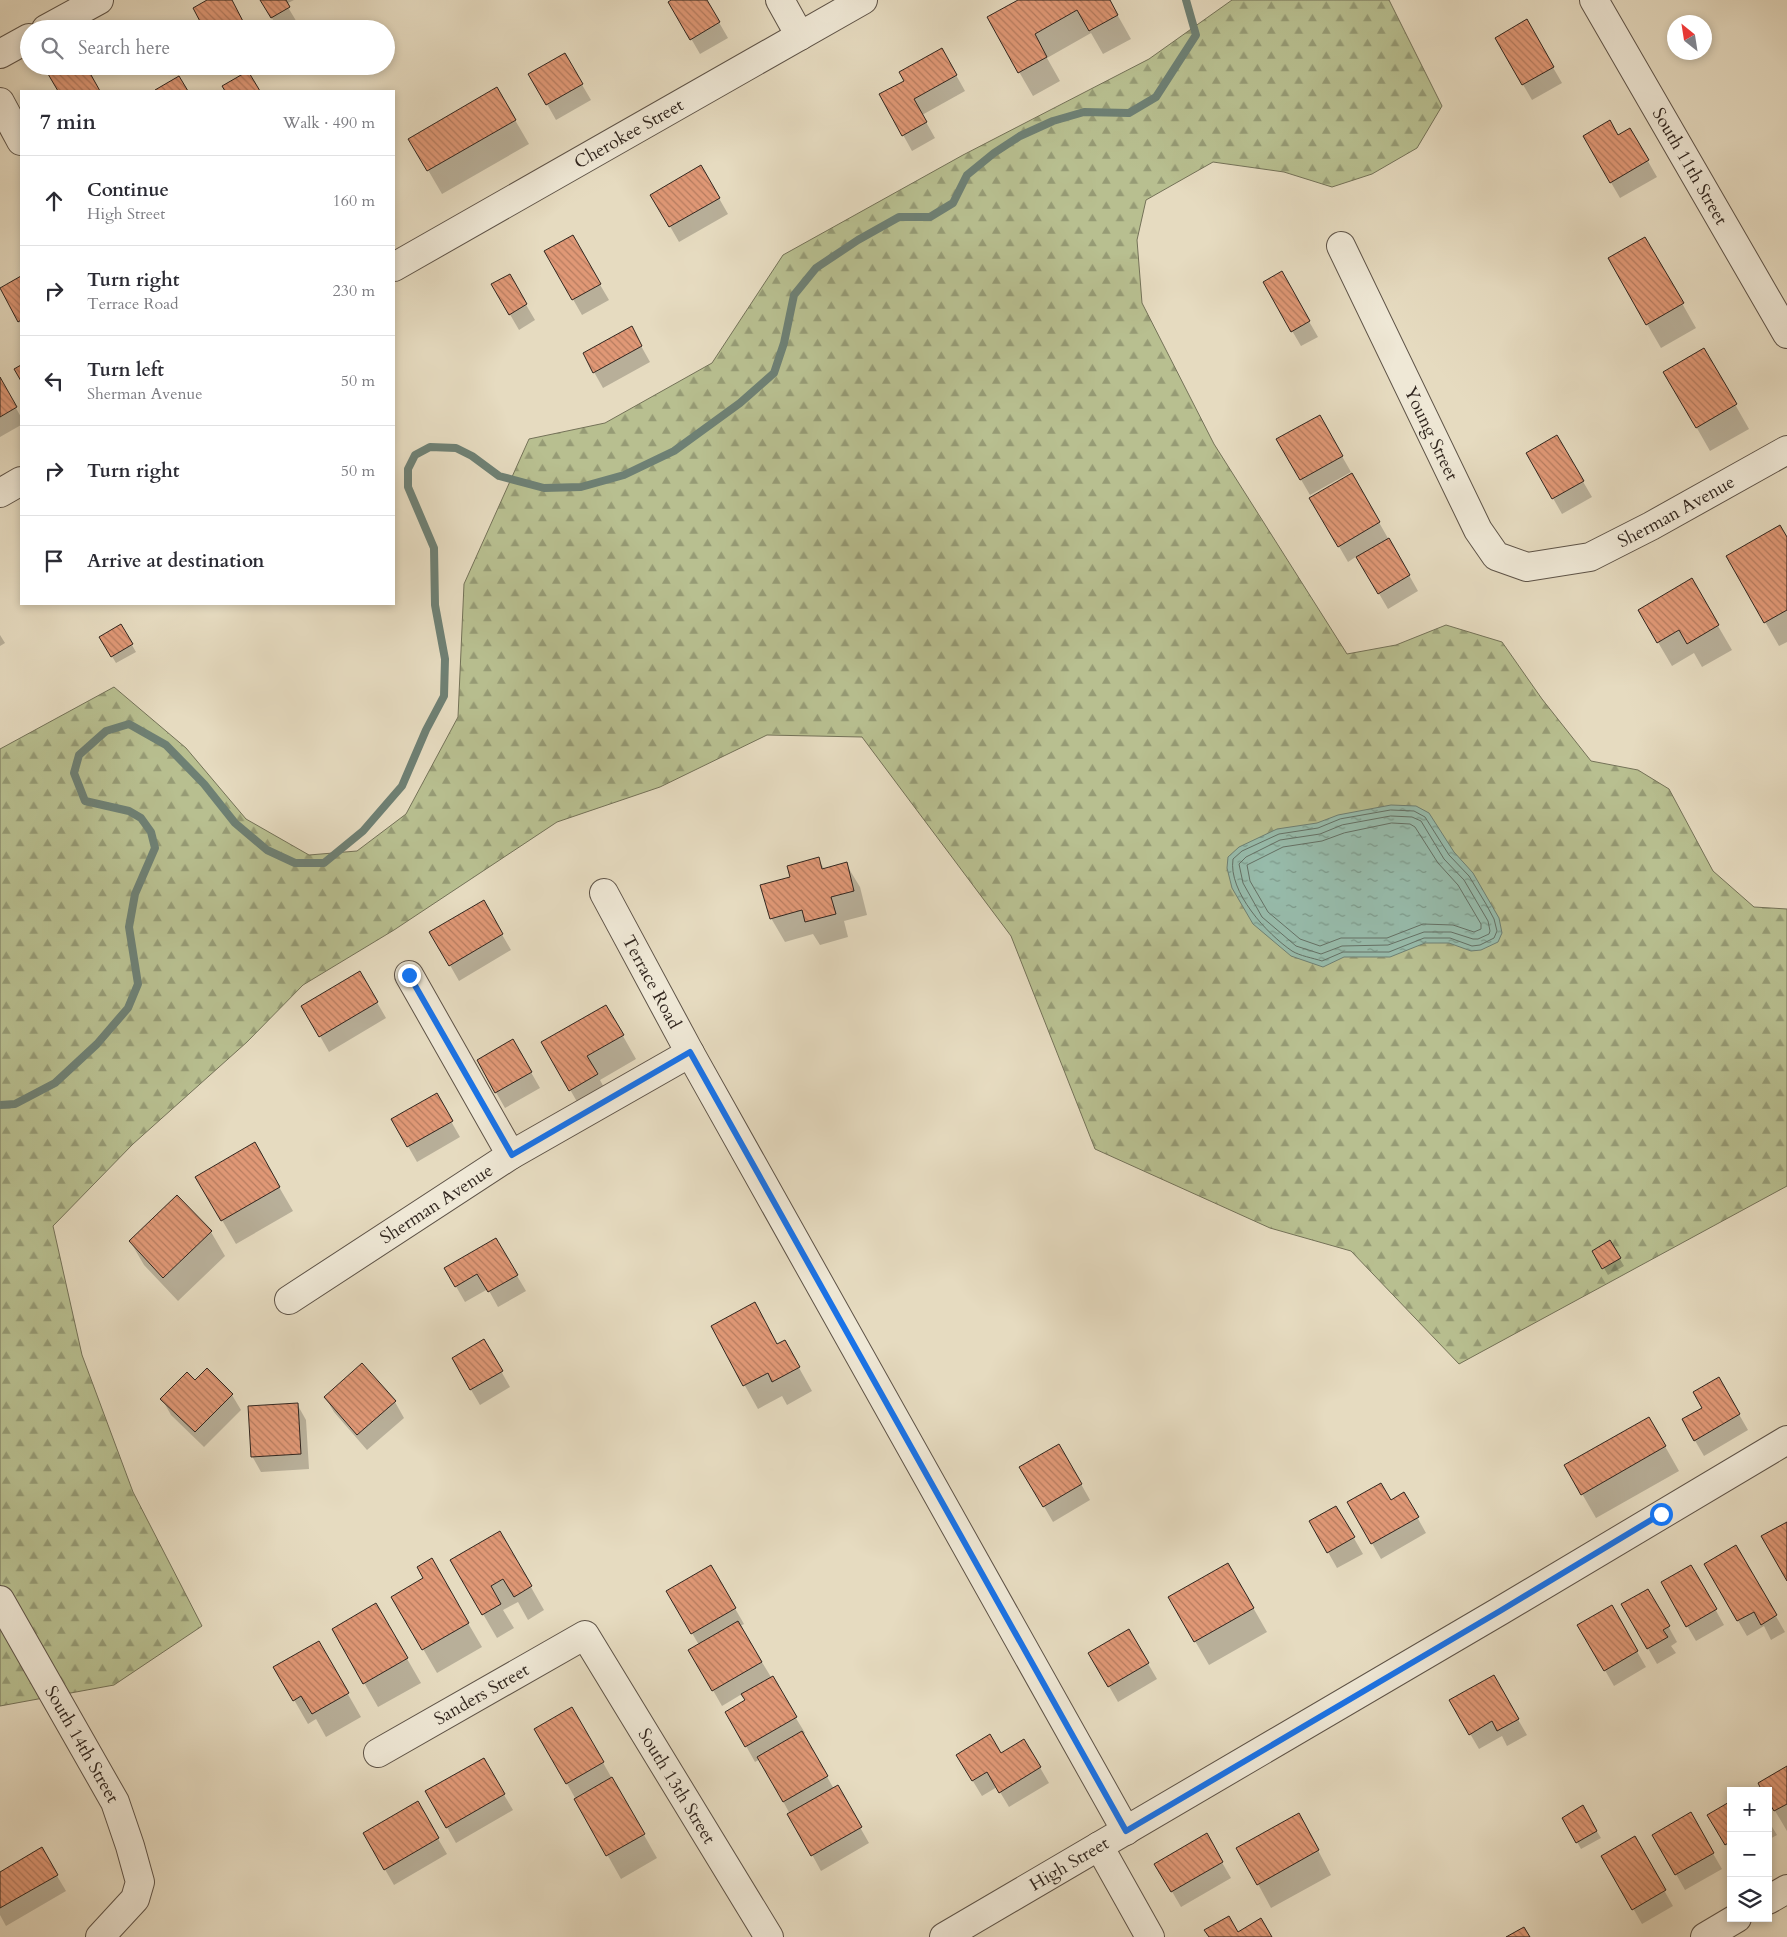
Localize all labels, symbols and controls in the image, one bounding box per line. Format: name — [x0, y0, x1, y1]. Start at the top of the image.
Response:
north arrow — [1667, 15, 1712, 60]
search box — [20, 20, 395, 75]
icon: search — [38, 34, 66, 62]
text: Search here — [78, 35, 170, 61]
street label: Cherokee Street — [570, 93, 689, 175]
street label: South 11th Street — [1646, 103, 1733, 230]
text: 7 min — [40, 108, 96, 137]
text: Walk · 490 m — [283, 112, 375, 134]
text: Continue — [87, 177, 169, 203]
icon: ahead — [40, 187, 68, 215]
text: 160 m — [333, 190, 375, 212]
text: High Street — [87, 203, 165, 225]
text: Turn right — [87, 267, 179, 293]
icon: right — [40, 277, 68, 305]
text: 230 m — [333, 280, 375, 302]
text: Terrace Road — [87, 293, 179, 315]
text: Turn left — [87, 357, 164, 383]
icon: left — [40, 367, 68, 395]
text: 50 m — [341, 370, 375, 392]
street label: Young Street — [1398, 382, 1464, 485]
text: Sherman Avenue — [87, 383, 203, 405]
icon: right — [40, 457, 68, 485]
text: Turn right — [87, 458, 179, 484]
text: 50 m — [341, 460, 375, 482]
street label: Sherman Avenue — [1613, 470, 1739, 554]
icon: arrive — [40, 547, 68, 575]
text: Arrive at destination — [87, 548, 264, 574]
street label: Terrace Road — [616, 931, 687, 1034]
route end — [398, 964, 421, 987]
street label: Sherman Avenue — [375, 1158, 498, 1250]
route start — [1650, 1503, 1673, 1526]
street label: Sanders Street — [430, 1657, 534, 1732]
street label: South 14th Street — [38, 1681, 125, 1808]
street label: South 13th Street — [632, 1724, 722, 1849]
map controls — [1727, 1787, 1772, 1922]
button: + — [1727, 1787, 1772, 1832]
street label: High Street — [1025, 1831, 1114, 1897]
button: − — [1727, 1832, 1772, 1877]
button: layers — [1727, 1877, 1772, 1922]

